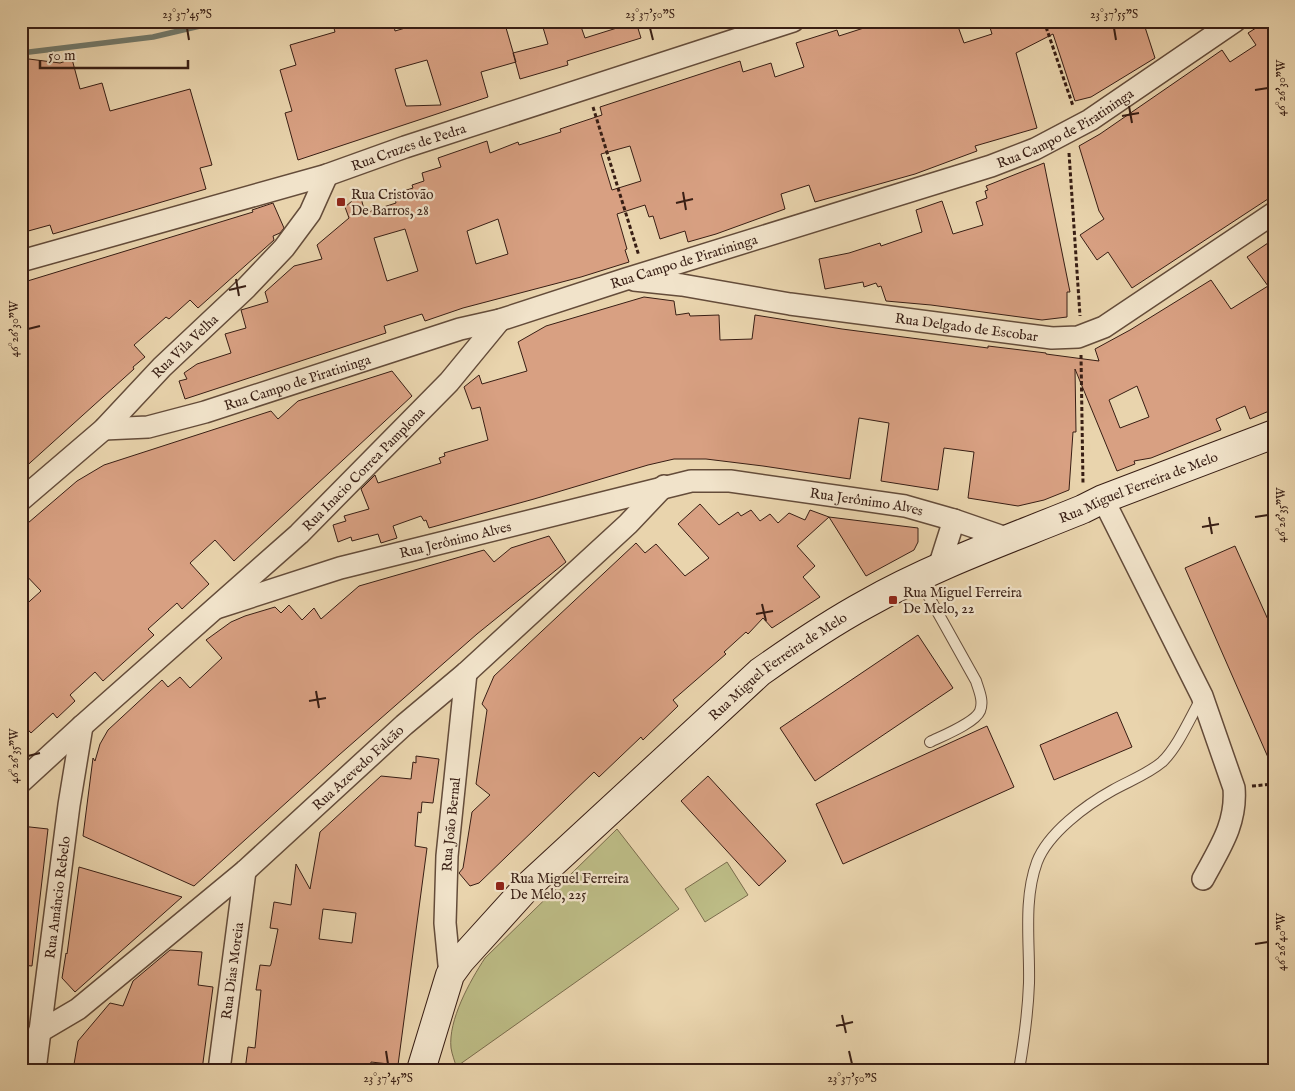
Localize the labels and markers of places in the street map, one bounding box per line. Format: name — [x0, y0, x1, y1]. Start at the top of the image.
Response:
place label: Rua Cristovão De Barros, 28 — [351, 186, 434, 220]
marker: Rua Cristovão De Barros, 28 — [335, 196, 347, 208]
place label: Rua Miguel Ferreira De Melo, 22 — [903, 584, 1023, 618]
marker: Rua Miguel Ferreira De Melo, 22 — [887, 594, 899, 606]
place label: Rua Miguel Ferreira De Melo, 225 — [510, 870, 630, 904]
marker: Rua Miguel Ferreira De Melo, 225 — [494, 880, 506, 892]

